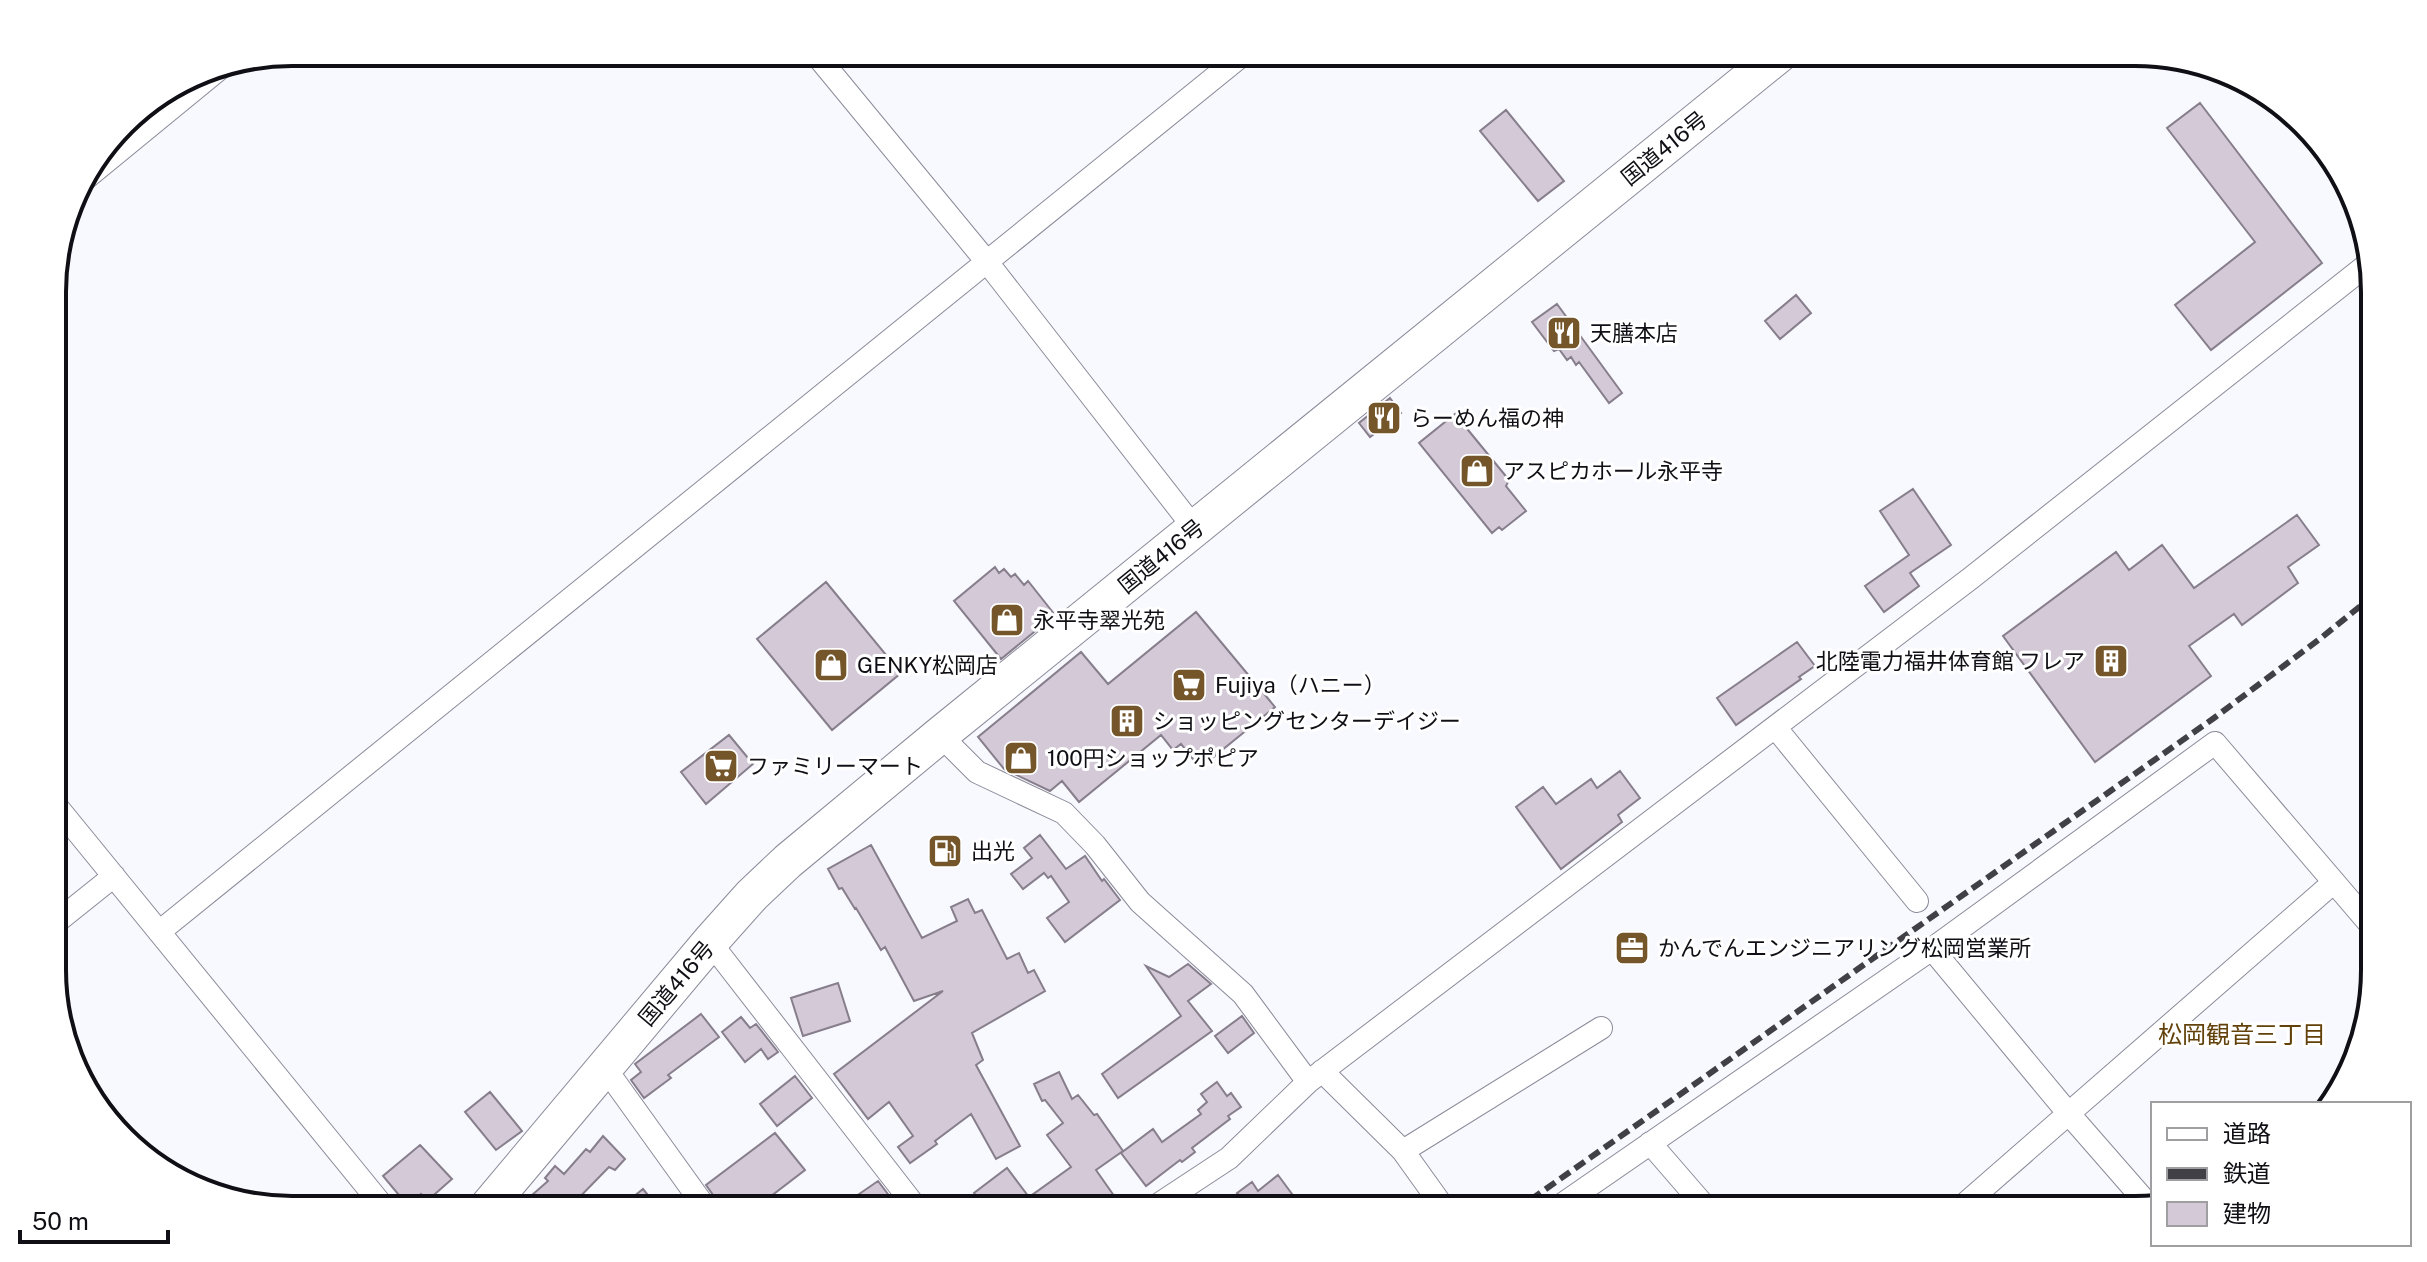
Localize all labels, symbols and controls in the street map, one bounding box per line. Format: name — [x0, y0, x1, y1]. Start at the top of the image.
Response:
street label: 国道416号 — [1616, 106, 1712, 190]
restaurant icon: 天膳本店 — [1545, 314, 1583, 352]
place label: 天膳本店 — [1590, 320, 1678, 346]
restaurant icon: らーめん福の神 — [1365, 399, 1403, 437]
place label: らーめん福の神 — [1410, 405, 1564, 431]
shop icon: アスピカホール永平寺 — [1458, 452, 1496, 490]
place label: アスピカホール永平寺 — [1503, 458, 1723, 484]
street label: 国道416号 — [1113, 514, 1209, 598]
shop icon: 永平寺翠光苑 — [988, 601, 1026, 639]
place label: 永平寺翠光苑 — [1033, 607, 1165, 633]
building icon: 北陸電力福井体育館 フレア — [2092, 642, 2130, 680]
shop icon: GENKY松岡店 — [812, 646, 850, 684]
place label: 北陸電力福井体育館 フレア — [1816, 648, 2085, 674]
place label: GENKY松岡店 — [857, 652, 998, 678]
supermarket icon: Fujiya（ハニー） — [1170, 666, 1208, 704]
place label: Fujiya（ハニー） — [1215, 672, 1386, 698]
building icon: ショッピングセンターデイジー — [1108, 702, 1146, 740]
place label: ショッピングセンターデイジー — [1153, 708, 1461, 734]
shop icon: 100円ショップポピア — [1002, 739, 1040, 777]
place label: 100円ショップポピア — [1047, 745, 1259, 771]
supermarket icon: ファミリーマート — [702, 747, 740, 785]
place label: ファミリーマート — [747, 753, 923, 779]
fuel station icon: 出光 — [926, 832, 964, 870]
place label: 出光 — [971, 838, 1015, 864]
office icon: かんでんエンジニアリング松岡営業所 — [1613, 929, 1651, 967]
street label: 国道416号 — [633, 935, 719, 1031]
place label: かんでんエンジニアリング松岡営業所 — [1658, 935, 2031, 961]
district label: 松岡観音三丁目 — [2158, 1020, 2326, 1048]
legend — [2151, 1102, 2411, 1246]
text: 道路 — [2223, 1119, 2271, 1147]
text: 鉄道 — [2223, 1159, 2271, 1187]
scale bar — [20, 1194, 168, 1244]
text: 建物 — [2223, 1199, 2271, 1227]
text: 50 m — [32, 1207, 89, 1235]

